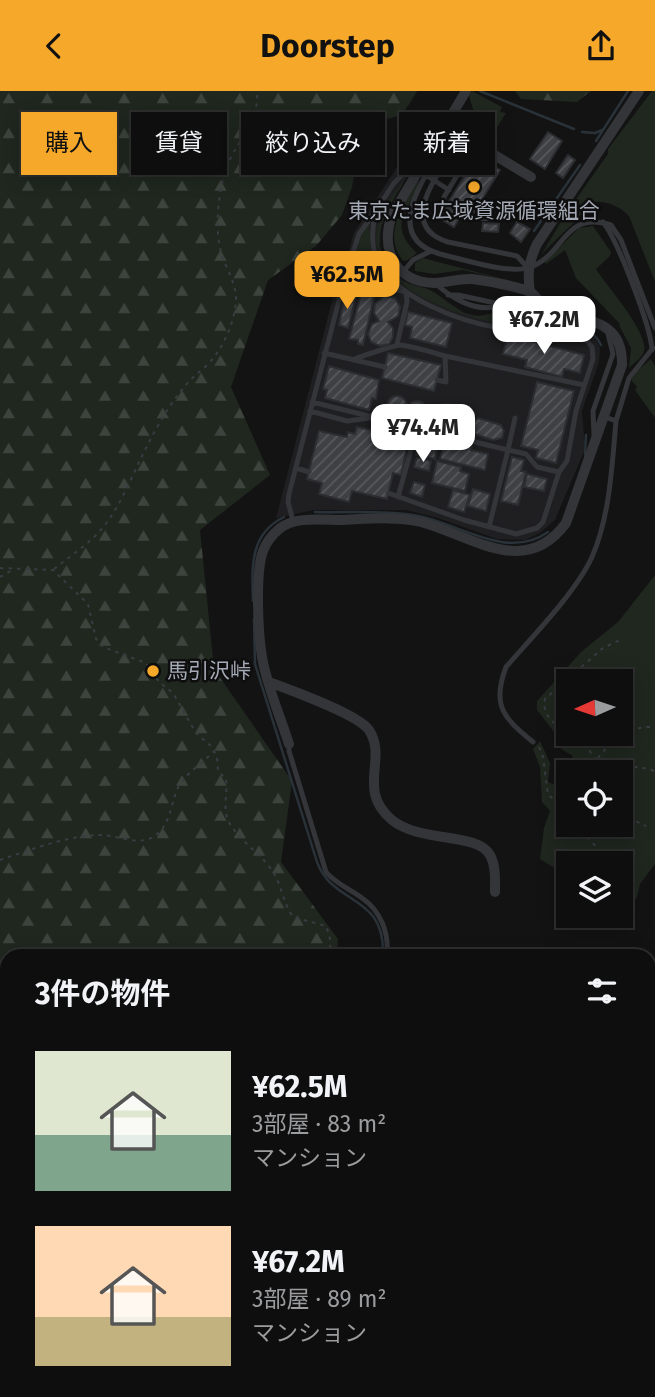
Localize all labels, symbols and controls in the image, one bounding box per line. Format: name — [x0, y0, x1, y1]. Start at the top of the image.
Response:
icon: back — [35, 27, 73, 65]
text: Doorstep — [260, 27, 395, 65]
icon: share — [582, 27, 620, 65]
chip: 購入 — [21, 112, 117, 175]
chip: 賃貸 — [131, 112, 227, 175]
chip: 絞り込み — [241, 112, 385, 175]
chip: 新着 — [399, 112, 495, 175]
marker: 東京たま広域資源循環組合 — [466, 179, 482, 195]
place label: 東京たま広域資源循環組合 — [348, 198, 600, 224]
pin: ¥62.5M — [290, 251, 404, 311]
text: ¥62.5M — [310, 260, 384, 288]
pin: ¥67.2M — [487, 296, 601, 356]
text: ¥67.2M — [508, 305, 580, 333]
pin: ¥74.4M — [366, 405, 480, 464]
text: ¥74.4M — [387, 413, 459, 441]
place label: 馬引沢峠 — [167, 658, 251, 684]
marker: 馬引沢峠 — [145, 663, 161, 679]
north arrow — [556, 669, 634, 745]
map controls — [556, 669, 633, 928]
button: locate — [556, 760, 633, 837]
button: layers — [556, 851, 633, 928]
icon: filters — [583, 972, 621, 1010]
text: 3件の物件 — [35, 976, 171, 1012]
text: ¥62.5M — [252, 1069, 347, 1105]
icon: home — [91, 1079, 175, 1163]
text: 3部屋 · 83 m² — [252, 1110, 386, 1138]
text: マンション — [252, 1144, 367, 1172]
text: ¥67.2M — [252, 1244, 345, 1280]
icon: home — [91, 1254, 175, 1338]
text: 3部屋 · 89 m² — [252, 1285, 386, 1313]
text: マンション — [252, 1319, 367, 1347]

